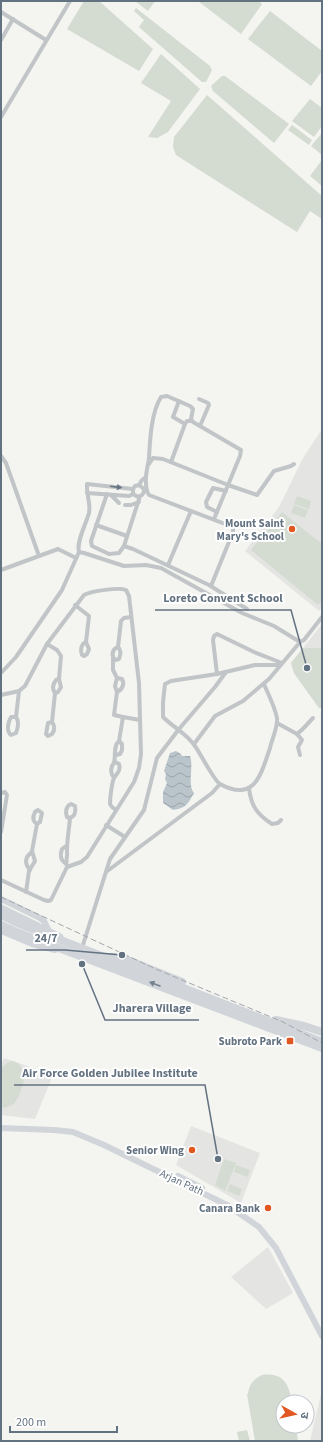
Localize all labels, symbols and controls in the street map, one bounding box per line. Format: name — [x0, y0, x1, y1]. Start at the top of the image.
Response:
one-way arrow — [110, 484, 122, 491]
place label: Mount Saint Mary's School — [217, 516, 285, 544]
marker: Mount Saint Mary's School — [287, 524, 297, 534]
callout: Loreto Convent School — [155, 586, 291, 610]
text: Loreto Convent School — [163, 590, 283, 607]
callout: 24/7 — [26, 926, 65, 950]
text: 24/7 — [34, 930, 58, 947]
one-way arrow — [148, 981, 160, 987]
callout: Jharera Village — [105, 996, 199, 1020]
text: Jharera Village — [113, 1000, 191, 1017]
place label: Subroto Park — [219, 1034, 282, 1049]
marker: Subroto Park — [285, 1036, 295, 1046]
callout: Air Force Golden Jubilee Institute — [14, 1061, 205, 1085]
text: Air Force Golden Jubilee Institute — [21, 1065, 198, 1082]
place label: Senior Wing — [126, 1143, 184, 1158]
marker: Senior Wing — [187, 1145, 197, 1155]
street label: Arjan Path — [157, 1166, 206, 1199]
place label: Canara Bank — [199, 1201, 260, 1216]
marker: Canara Bank — [263, 1203, 273, 1213]
north arrow — [275, 1394, 315, 1434]
scale bar — [10, 1408, 117, 1434]
text: उ — [296, 1411, 312, 1420]
text: 200 m — [16, 1414, 46, 1431]

